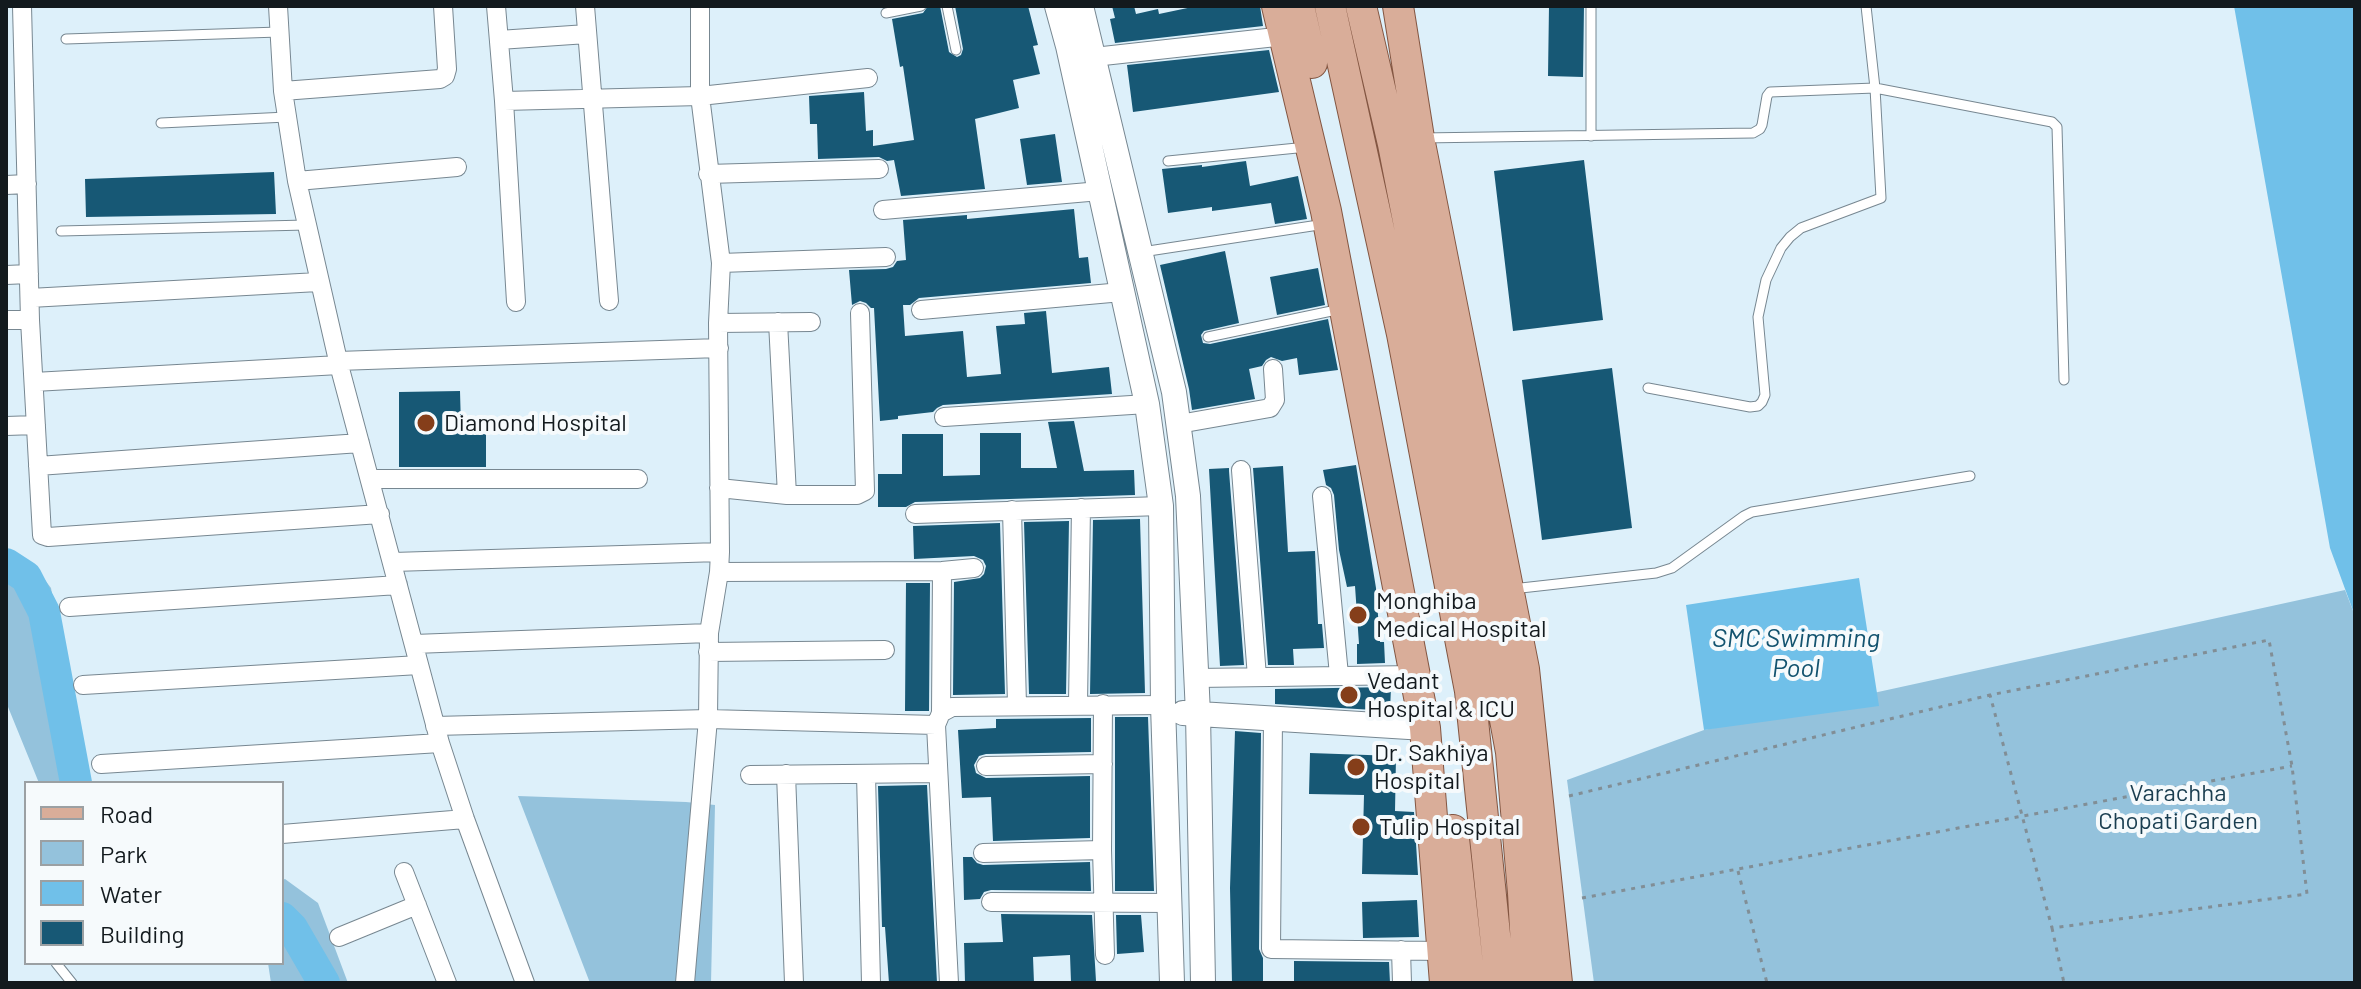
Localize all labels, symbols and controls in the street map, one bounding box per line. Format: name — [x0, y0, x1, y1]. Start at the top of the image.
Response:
place label: Diamond Hospital — [444, 409, 627, 437]
marker: Diamond Hospital — [415, 412, 437, 434]
place label: Monghiba Medical Hospital — [1376, 587, 1546, 643]
marker: Monghiba Medical Hospital — [1347, 604, 1369, 626]
water label: SMC Swimming Pool — [1712, 622, 1880, 684]
place label: Vedant Hospital & ICU — [1367, 667, 1515, 723]
marker: Vedant Hospital & ICU — [1338, 684, 1360, 706]
place label: Dr. Sakhiya Hospital — [1374, 739, 1489, 795]
marker: Dr. Sakhiya Hospital — [1345, 756, 1367, 778]
park label: Varachha Chopati Garden — [2098, 779, 2258, 835]
legend — [24, 781, 284, 965]
text: Road — [100, 799, 153, 828]
place label: Tulip Hospital — [1379, 813, 1520, 841]
marker: Tulip Hospital — [1350, 816, 1372, 838]
text: Park — [100, 839, 147, 868]
text: Water — [100, 879, 162, 908]
text: Building — [100, 919, 184, 948]

